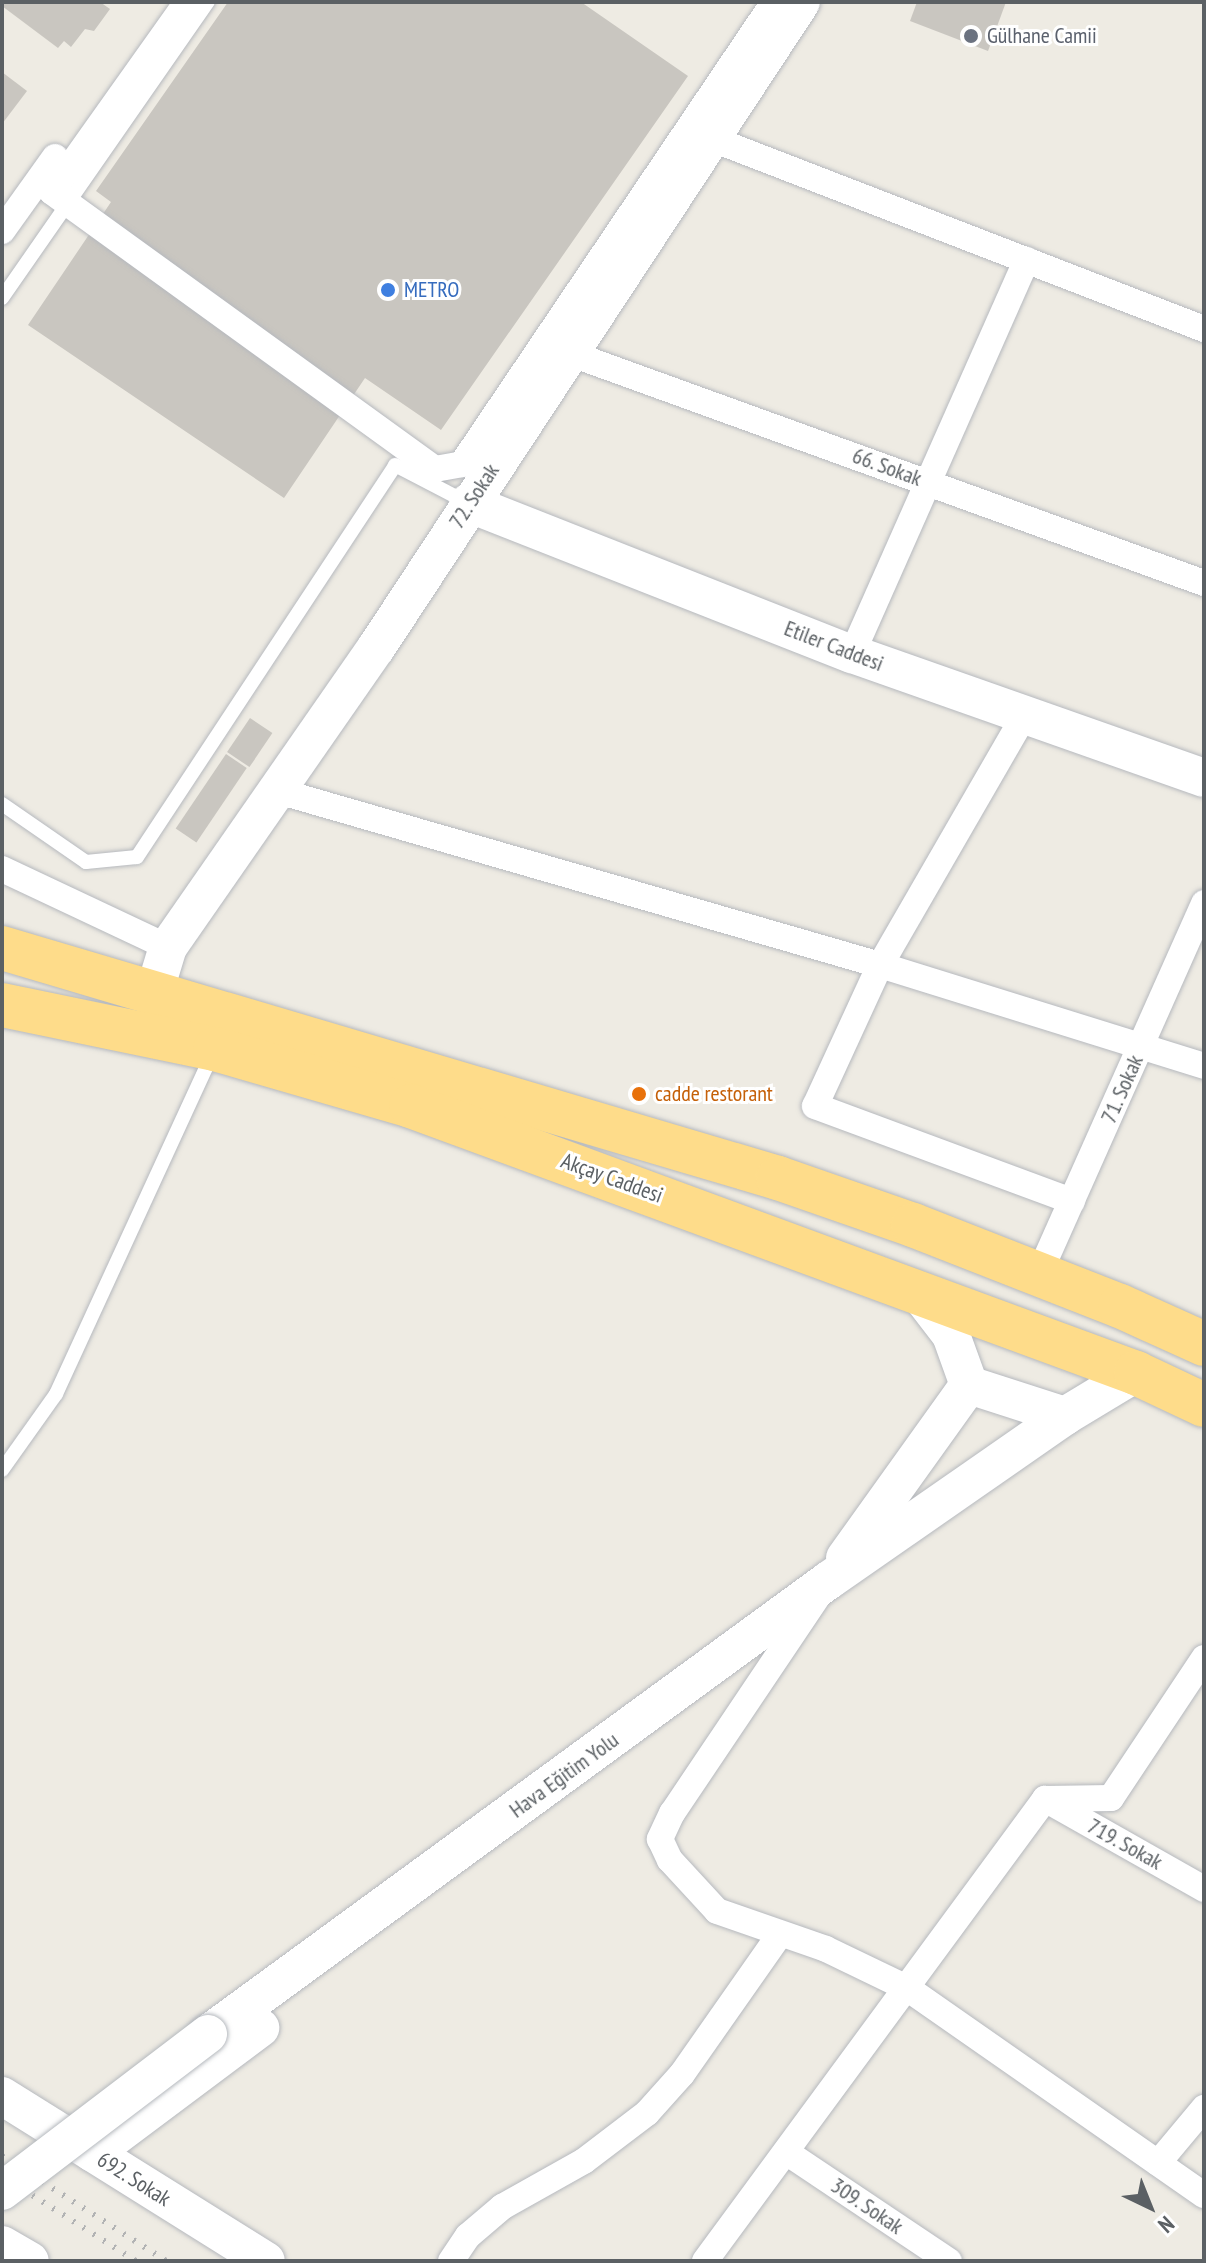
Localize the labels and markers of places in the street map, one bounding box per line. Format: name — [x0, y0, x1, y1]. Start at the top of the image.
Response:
place label: Gülhane Camii — [987, 23, 1097, 49]
marker: Gülhane Camii — [962, 27, 980, 45]
place label: METRO — [404, 277, 459, 303]
marker: METRO — [379, 281, 397, 299]
place label: cadde restorant — [655, 1081, 773, 1107]
marker: cadde restorant — [630, 1085, 648, 1103]

